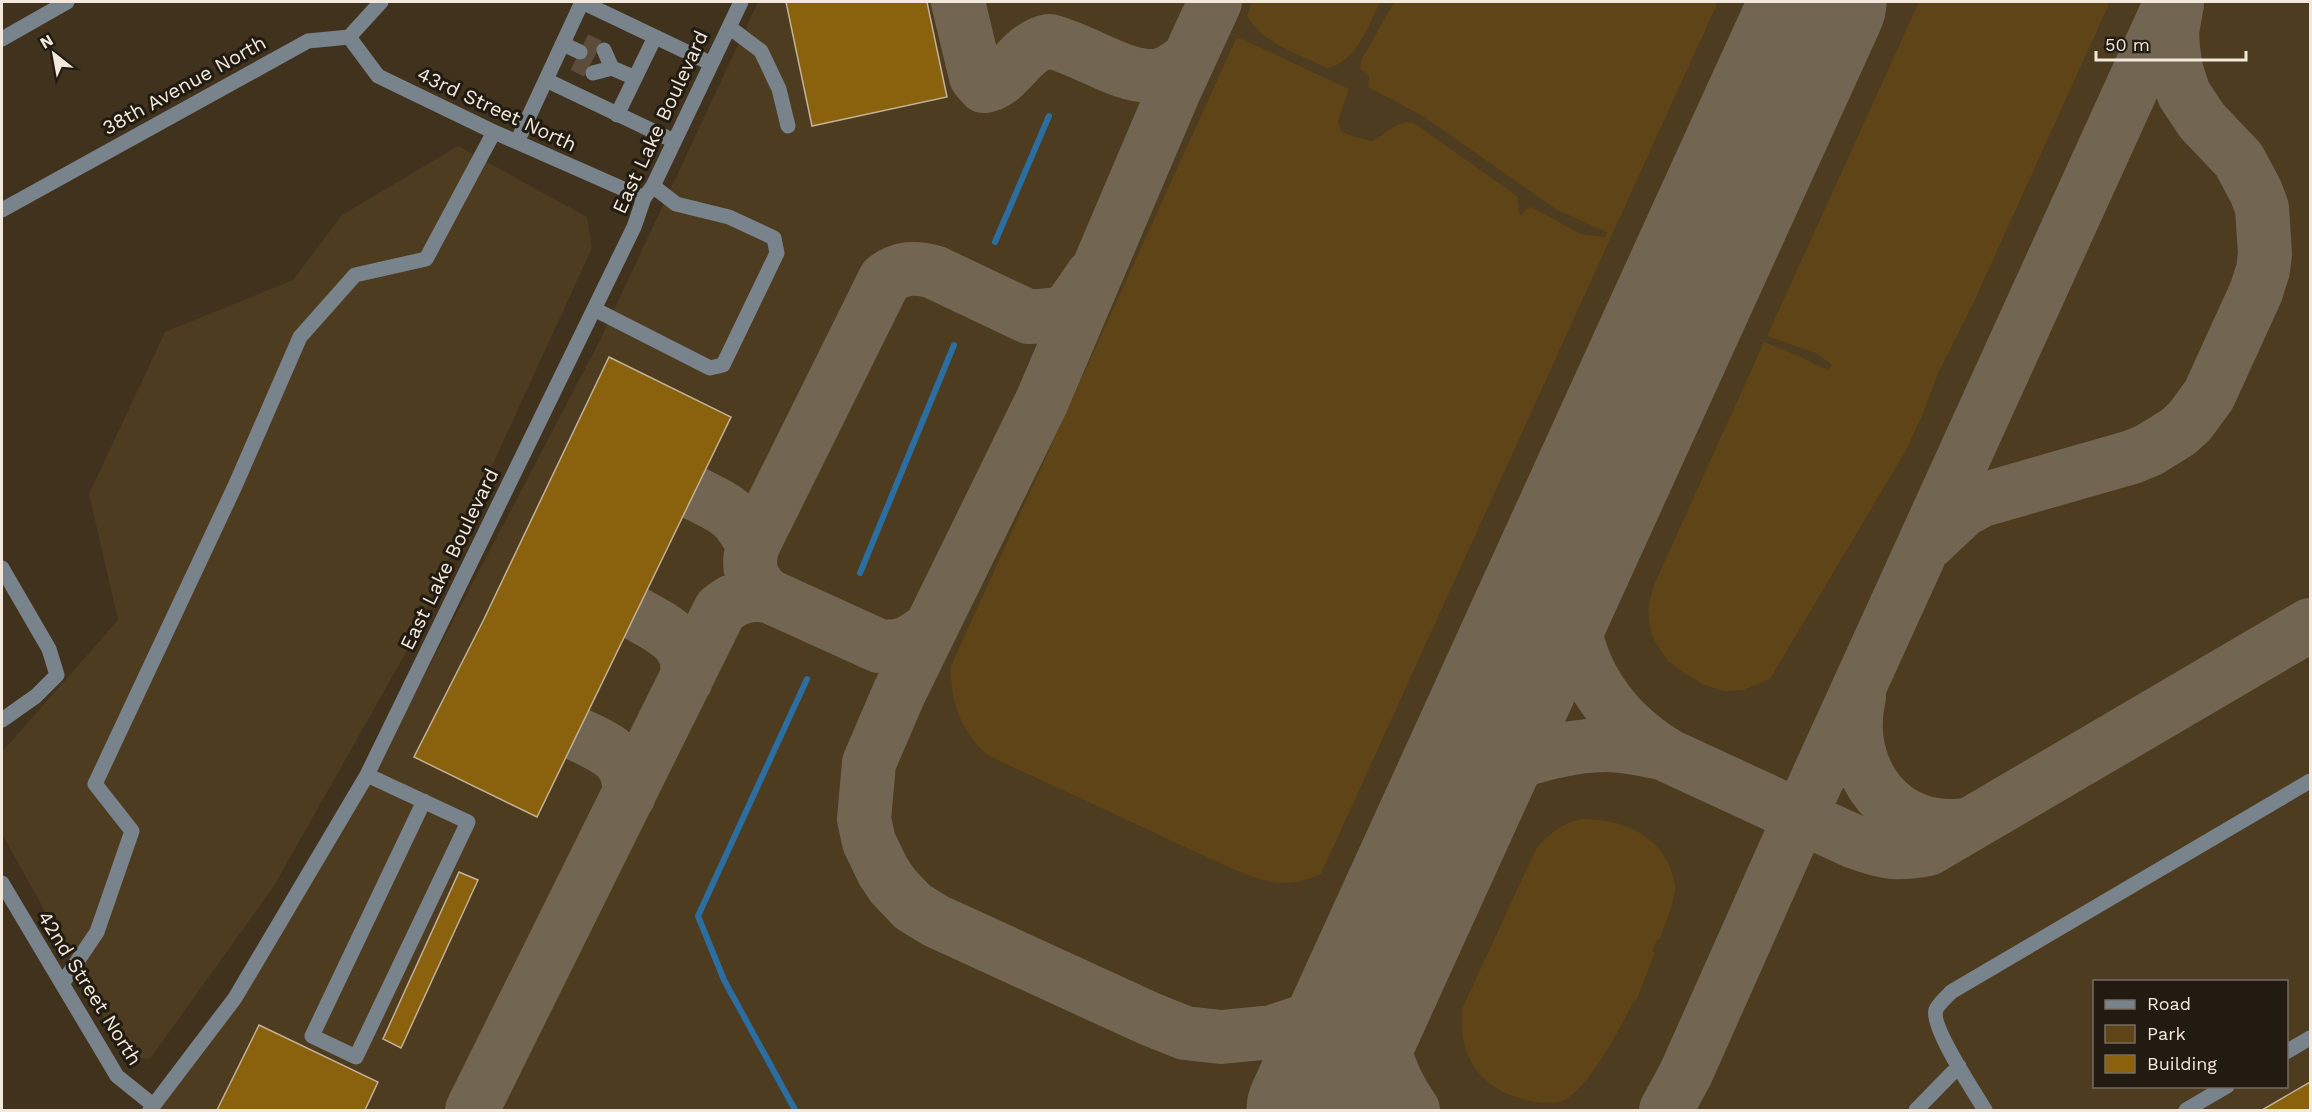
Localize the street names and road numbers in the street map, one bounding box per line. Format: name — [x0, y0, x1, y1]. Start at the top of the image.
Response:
street label: East Lake Boulevard — [607, 27, 713, 217]
street label: 38th Avenue North — [98, 30, 270, 140]
street label: 43rd Street North — [414, 62, 580, 156]
street label: East Lake Boulevard — [395, 464, 503, 654]
street label: 42nd Street North — [33, 906, 147, 1070]

